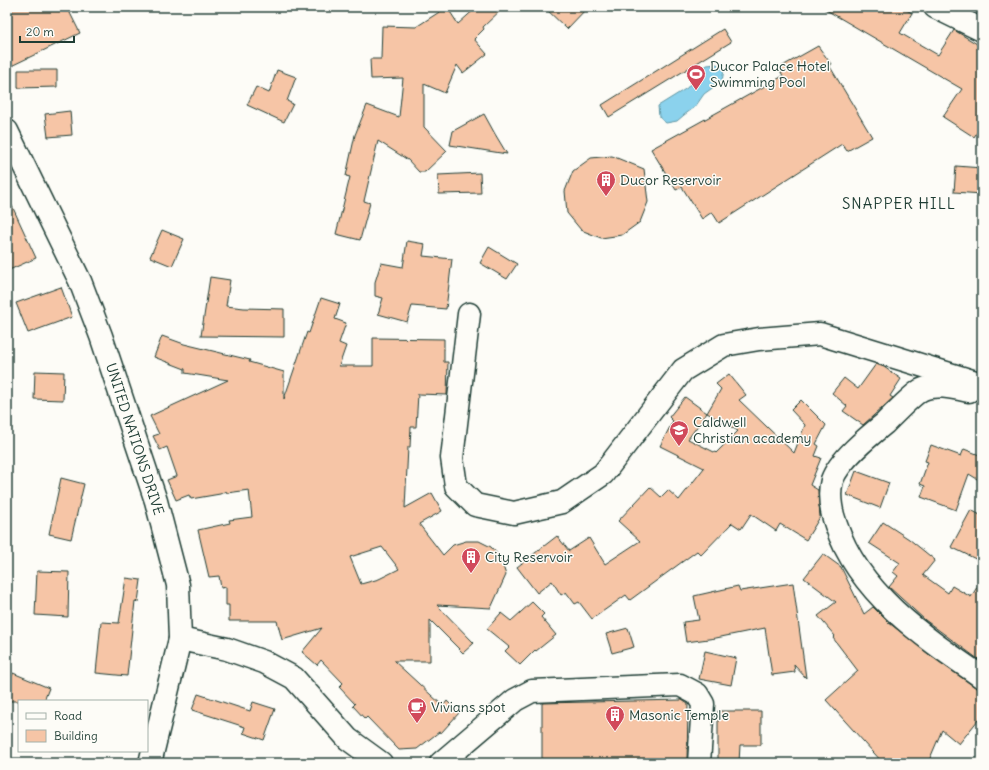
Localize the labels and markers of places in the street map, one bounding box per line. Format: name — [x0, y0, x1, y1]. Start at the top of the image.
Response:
place label: Ducor Palace Hotel Swimming Pool — [710, 57, 830, 91]
sports icon: Ducor Palace Hotel Swimming Pool — [685, 63, 707, 91]
building icon: Ducor Reservoir — [595, 169, 617, 197]
place label: Ducor Reservoir — [620, 171, 722, 189]
place label: Caldwell Christian academy — [693, 413, 812, 447]
school or university icon: Caldwell Christian academy — [668, 419, 690, 447]
building icon: City Reservoir — [460, 546, 482, 574]
place label: City Reservoir — [485, 548, 573, 566]
cafe icon: Vivians spot — [406, 696, 428, 724]
place label: Vivians spot — [431, 698, 506, 716]
building icon: Masonic Temple — [604, 704, 626, 732]
place label: Masonic Temple — [629, 706, 729, 724]

